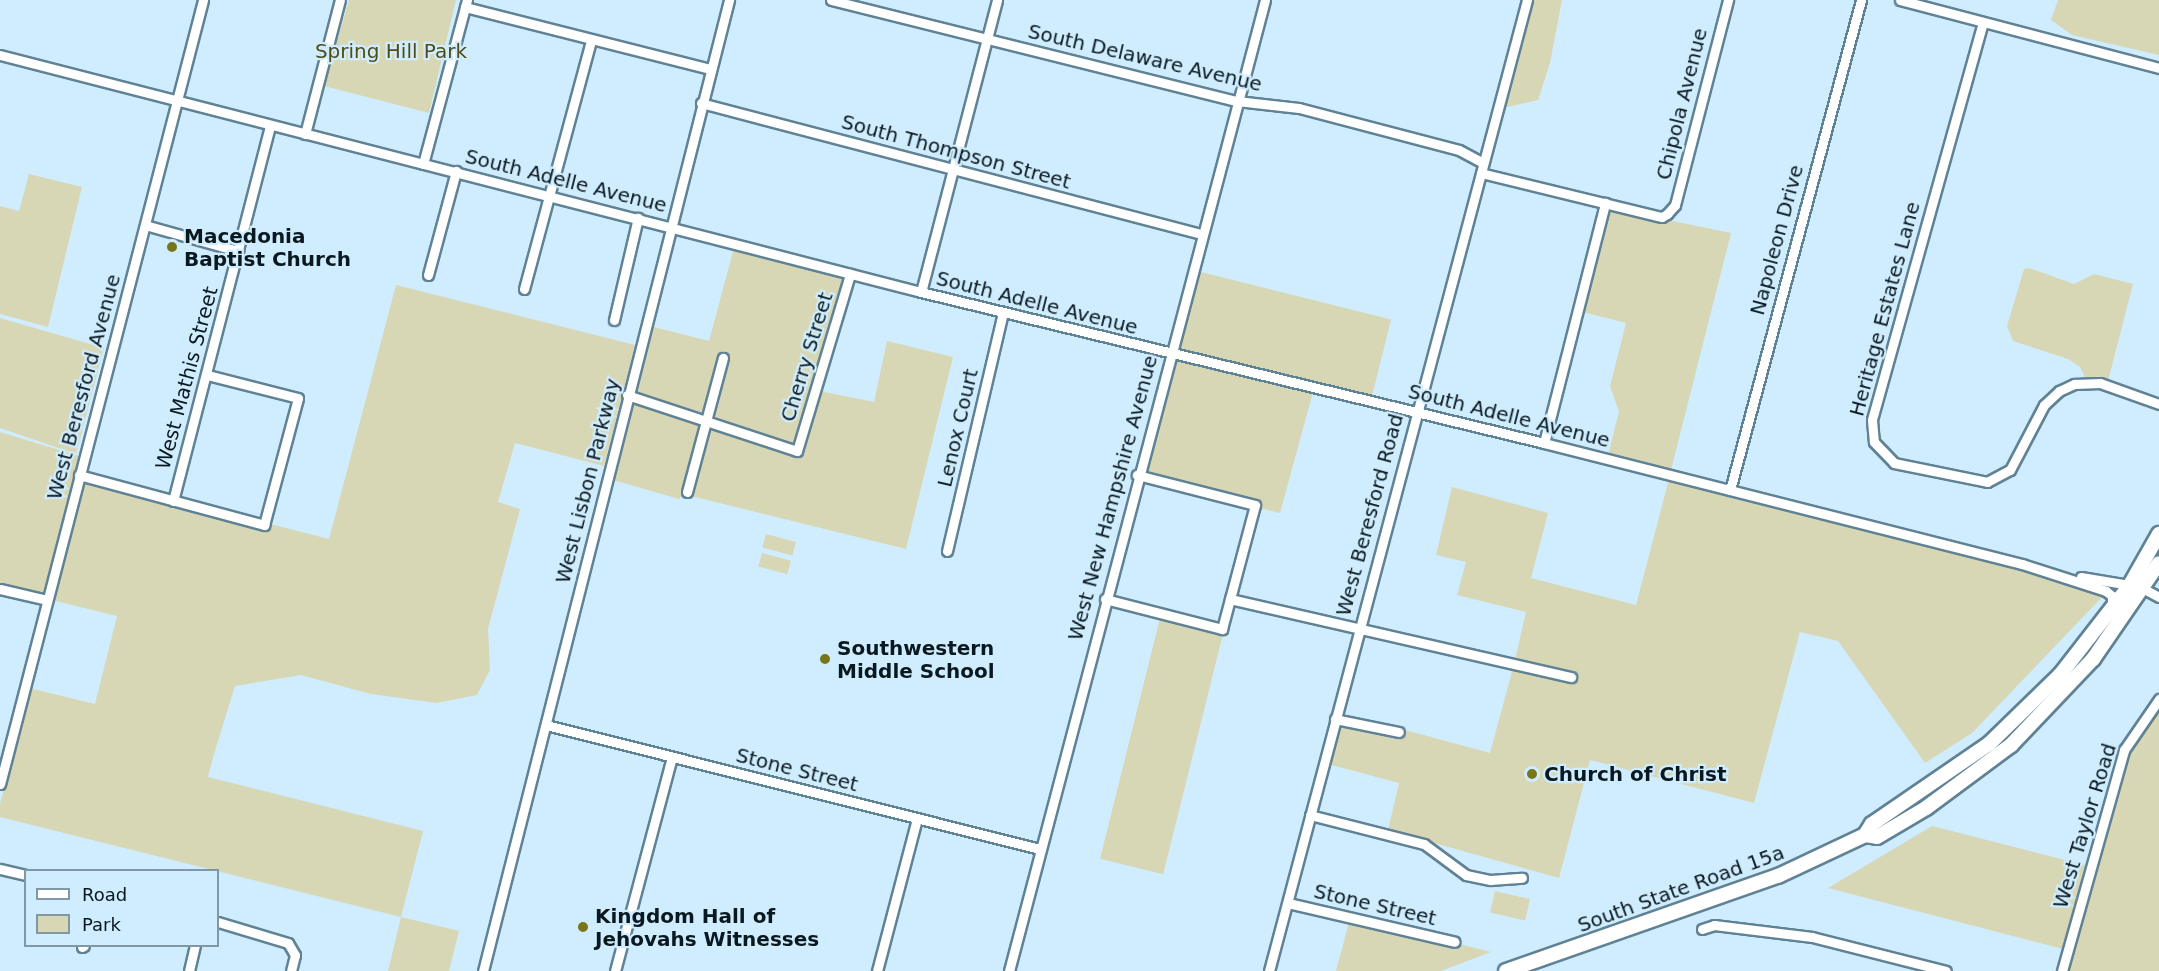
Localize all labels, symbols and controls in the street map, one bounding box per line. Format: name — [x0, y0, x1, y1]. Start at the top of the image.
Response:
street label: South Delaware Avenue — [1026, 19, 1264, 97]
street label: Chipola Avenue — [1652, 26, 1712, 182]
park label: Spring Hill Park — [315, 39, 467, 63]
street label: South Thompson Street — [839, 110, 1073, 194]
street label: South Adelle Avenue — [463, 144, 669, 218]
street label: Napoleon Drive — [1745, 162, 1809, 318]
street label: Heritage Estates Lane — [1845, 199, 1925, 419]
place label: Macedonia Baptist Church — [184, 224, 351, 271]
marker: Macedonia Baptist Church — [165, 240, 179, 254]
street label: South Adelle Avenue — [934, 266, 1140, 340]
street label: West Beresford Avenue — [42, 272, 126, 502]
street label: West Mathis Street — [151, 284, 223, 472]
street label: Cherry Street — [776, 289, 838, 425]
street label: West New Hampshire Avenue — [1063, 353, 1163, 643]
street label: Lenox Court — [933, 367, 983, 489]
street label: West Lisbon Parkway — [551, 376, 625, 586]
street label: South Adelle Avenue — [1406, 379, 1612, 453]
street label: West Beresford Road — [1331, 411, 1409, 619]
place label: Southwestern Middle School — [837, 636, 995, 683]
marker: Southwestern Middle School — [818, 652, 832, 666]
street label: West Taylor Road — [2049, 741, 2121, 911]
street label: Stone Street — [734, 743, 860, 797]
place label: Church of Christ — [1544, 762, 1727, 786]
marker: Church of Christ — [1525, 767, 1539, 781]
street label: South State Road 15a — [1574, 840, 1788, 938]
legend — [24, 869, 219, 947]
street label: Stone Street — [1311, 879, 1439, 931]
text: Road — [82, 884, 127, 905]
place label: Kingdom Hall of Jehovahs Witnesses — [595, 904, 819, 951]
text: Park — [82, 914, 121, 935]
marker: Kingdom Hall of Jehovahs Witnesses — [576, 920, 590, 934]

